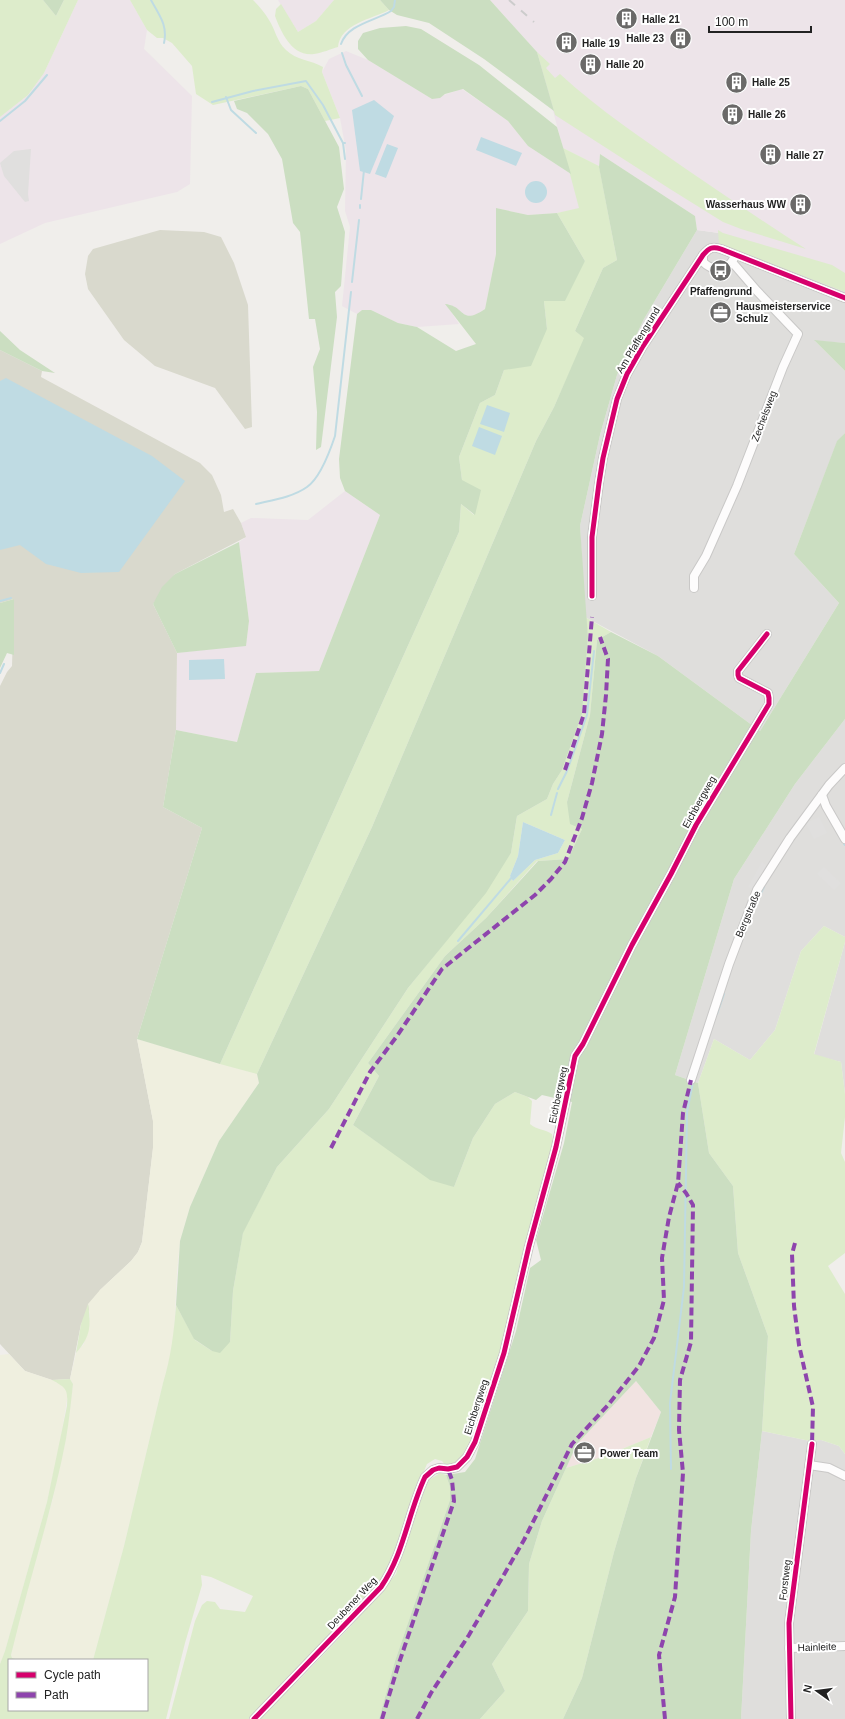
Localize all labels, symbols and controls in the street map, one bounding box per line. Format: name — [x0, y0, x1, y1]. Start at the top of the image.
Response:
building icon: Halle 21 — [614, 6, 640, 32]
scale bar — [709, 8, 811, 34]
place label: Halle 21 — [642, 14, 680, 25]
text: 100 m — [715, 15, 748, 29]
building icon: Halle 23 — [667, 25, 693, 51]
building icon: Halle 19 — [554, 30, 580, 56]
place label: Halle 23 — [626, 33, 664, 44]
place label: Halle 19 — [582, 38, 620, 49]
building icon: Halle 20 — [577, 51, 603, 77]
place label: Halle 20 — [606, 59, 644, 70]
building icon: Halle 25 — [724, 69, 750, 95]
place label: Halle 25 — [752, 77, 790, 88]
building icon: Halle 26 — [720, 101, 746, 127]
place label: Halle 26 — [748, 109, 786, 120]
building icon: Halle 27 — [758, 142, 784, 168]
place label: Halle 27 — [786, 150, 824, 161]
building icon: Wasserhaus WW — [788, 191, 814, 217]
place label: Wasserhaus WW — [706, 199, 787, 210]
bus stop icon: Pfaffengrund — [708, 258, 734, 284]
place label: Pfaffengrund — [690, 286, 752, 297]
office icon: Hausmeisterservice Schulz — [707, 299, 733, 325]
place label: Hausmeisterservice Schulz — [736, 301, 831, 324]
street label: Am Pfaffengrund — [614, 305, 662, 375]
street label: Zechelsweg — [749, 389, 779, 443]
street label: Eichbergweg — [680, 774, 718, 830]
street label: Bergstraße — [733, 889, 763, 939]
street label: Eichbergweg — [547, 1066, 569, 1124]
street label: Eichbergweg — [462, 1378, 490, 1436]
office icon: Power Team — [571, 1440, 597, 1466]
place label: Power Team — [600, 1448, 658, 1459]
street label: Forstweg — [777, 1559, 793, 1601]
street label: Deubener Weg — [325, 1575, 379, 1631]
street label: Hainleite — [797, 1641, 837, 1653]
legend — [8, 1659, 148, 1711]
text: Cycle path — [44, 1668, 101, 1682]
north arrow — [797, 1671, 837, 1711]
text: N — [801, 1683, 814, 1694]
text: Path — [44, 1688, 69, 1702]

